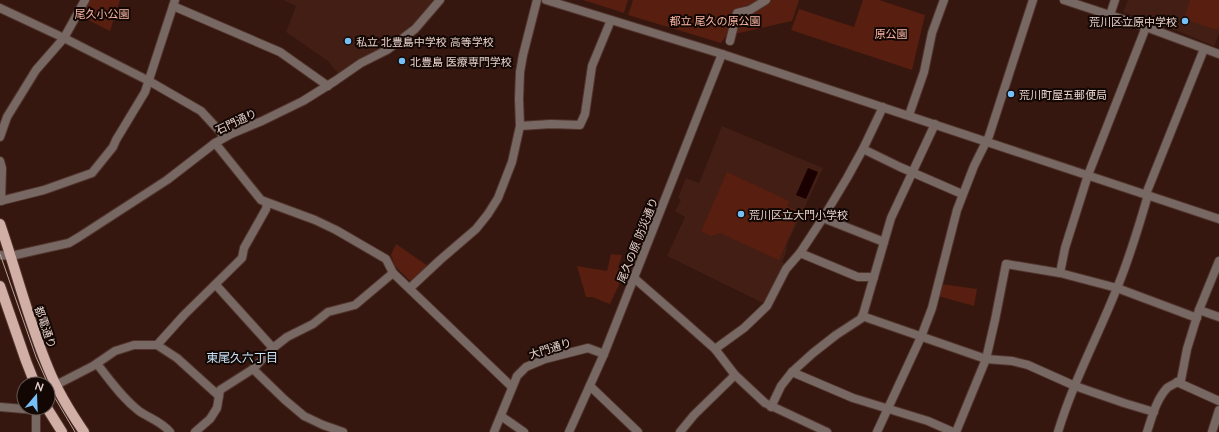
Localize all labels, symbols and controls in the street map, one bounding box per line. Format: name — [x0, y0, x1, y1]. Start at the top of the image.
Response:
park label: 尾久小公園 — [75, 7, 130, 20]
park label: 都立 尾久の原公園 — [670, 14, 760, 27]
place label: 荒川区立原中学校 — [1089, 15, 1177, 28]
marker: 荒川区立原中学校 — [1180, 16, 1190, 26]
park label: 原公園 — [875, 27, 908, 40]
place label: 私立 北豊島中学校 高等学校 — [356, 35, 494, 48]
marker: 私立 北豊島中学校 高等学校 — [343, 36, 353, 46]
place label: 北豊島 医療専門学校 — [410, 55, 512, 68]
marker: 北豊島 医療専門学校 — [397, 56, 407, 66]
place label: 荒川町屋五郵便局 — [1019, 88, 1107, 101]
marker: 荒川町屋五郵便局 — [1006, 89, 1016, 99]
street label: 石門通り — [213, 106, 259, 136]
street label: 尾久の原 防災通り — [614, 195, 660, 285]
place label: 荒川区立大門小学校 — [749, 208, 848, 221]
marker: 荒川区立大門小学校 — [736, 209, 746, 219]
street label: 都電通り — [33, 304, 59, 350]
street label: 大門通り — [527, 335, 573, 361]
district label: 東尾久六丁目 — [206, 350, 278, 365]
north arrow — [16, 376, 56, 416]
text: N — [33, 379, 46, 394]

